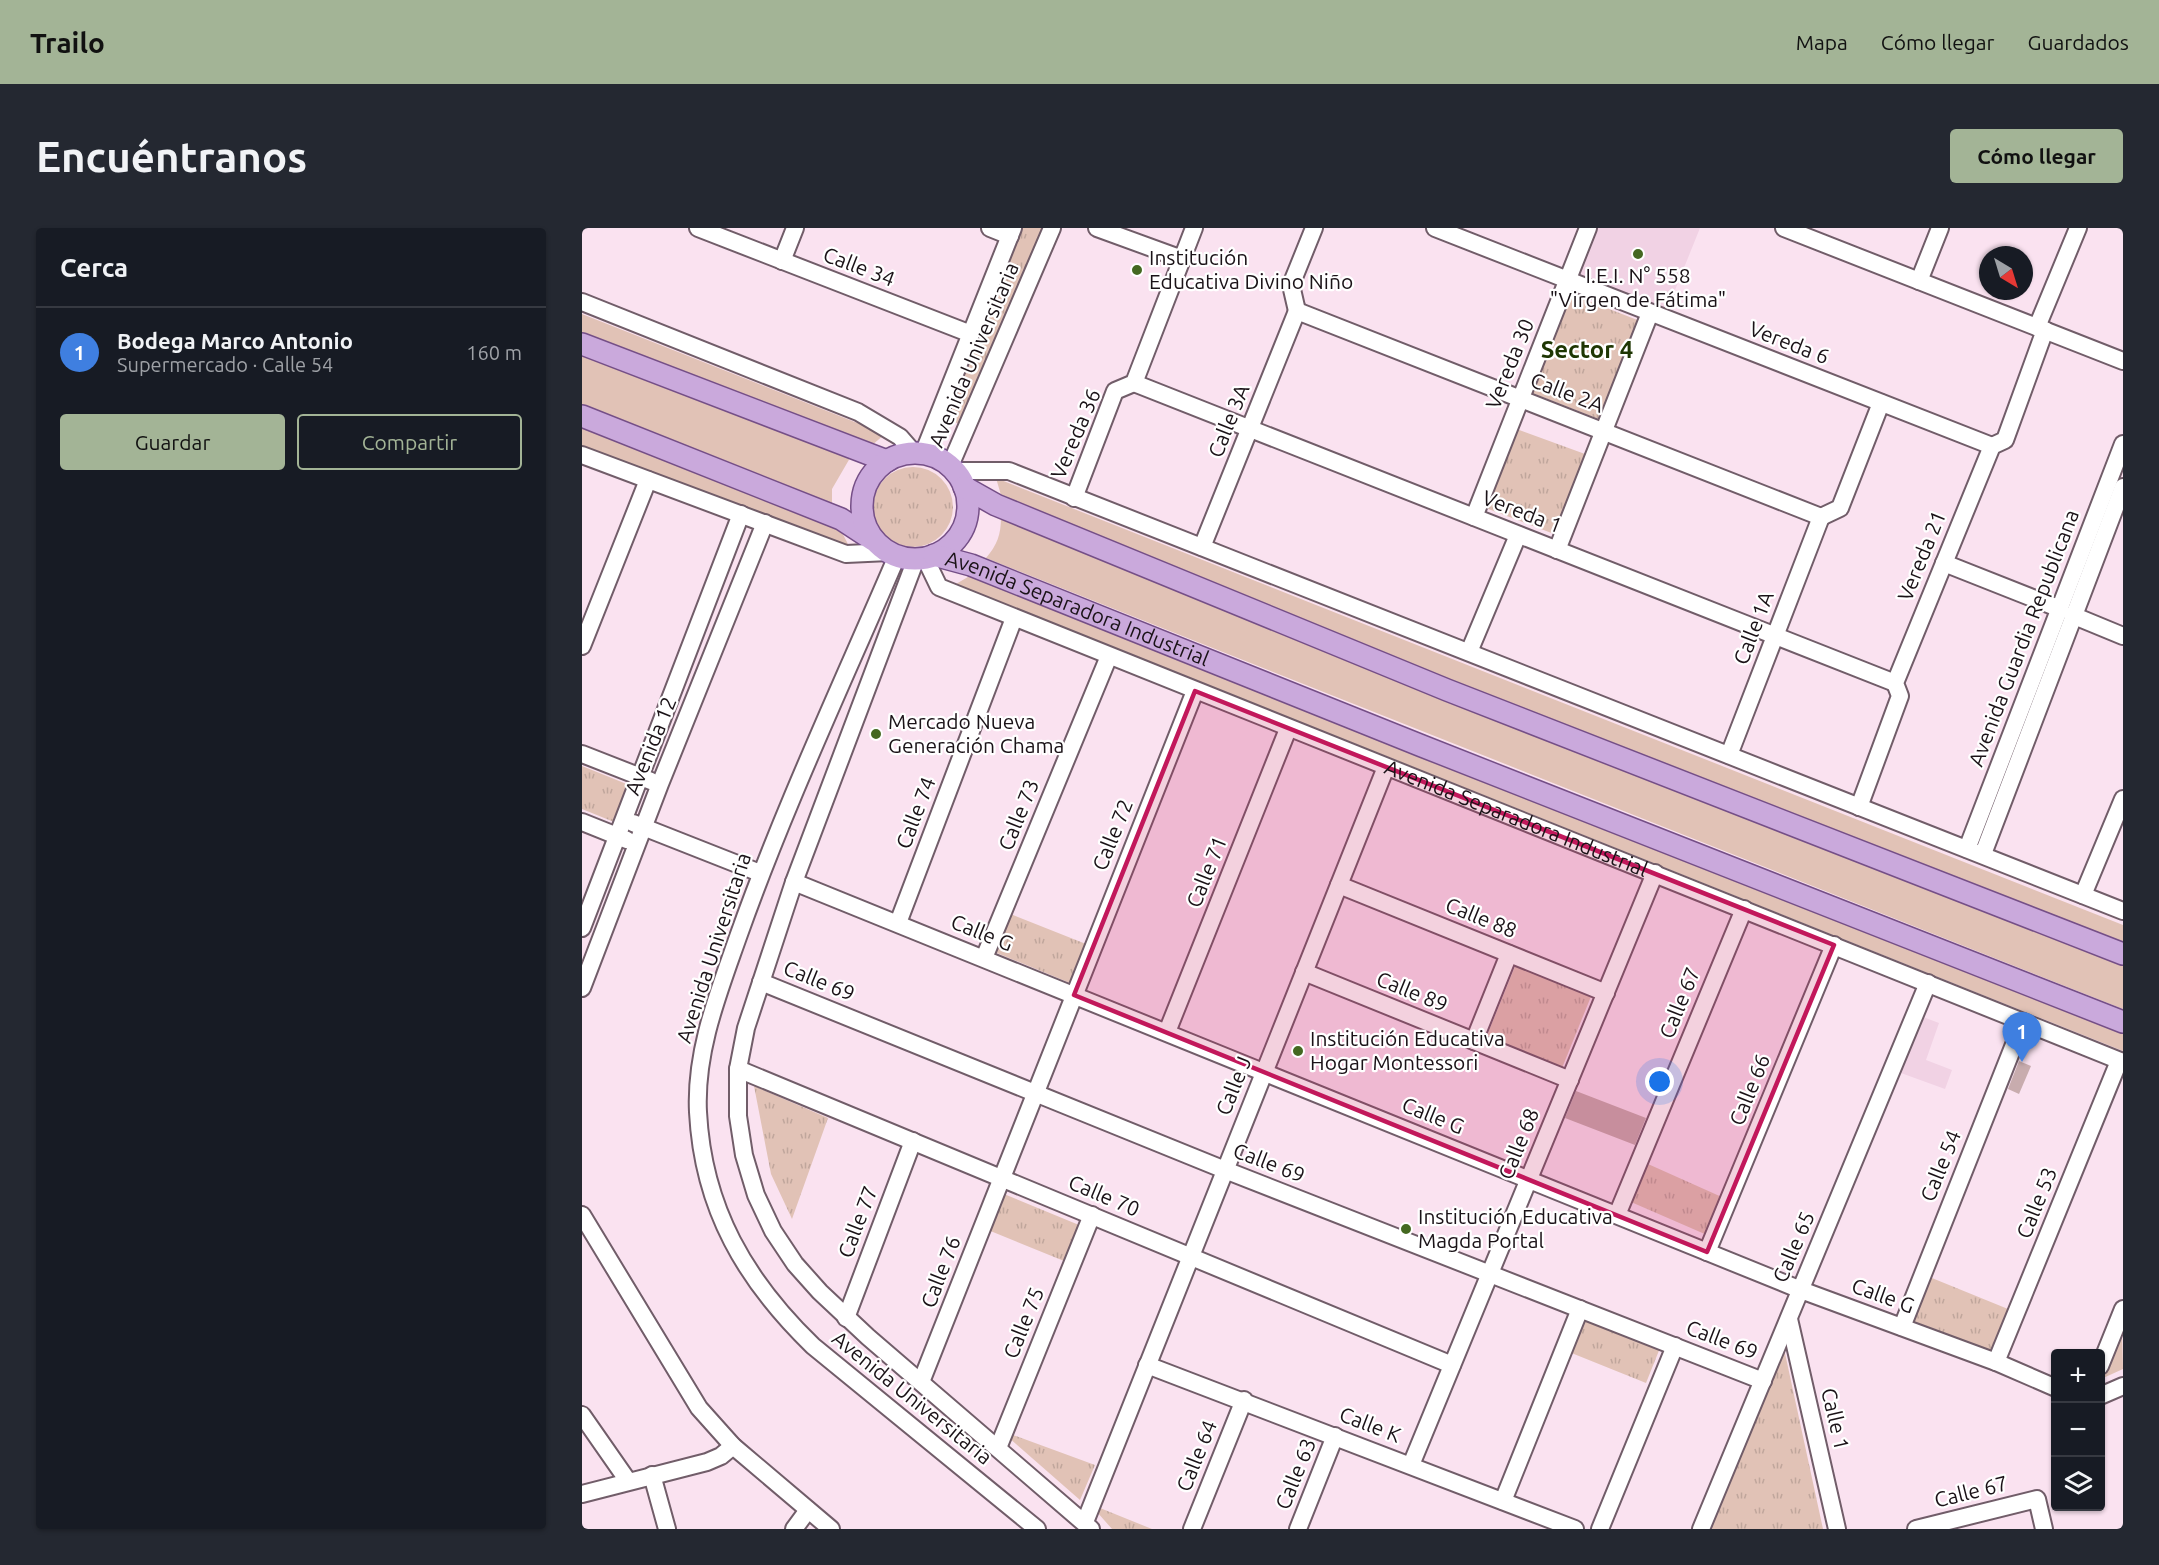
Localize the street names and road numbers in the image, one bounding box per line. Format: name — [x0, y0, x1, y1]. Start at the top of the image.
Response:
street label: Calle 34 — [820, 241, 899, 291]
street label: Avenida Universitaria — [923, 259, 1023, 451]
street label: Vereda 30 — [1480, 315, 1538, 412]
street label: Vereda 6 — [1746, 316, 1833, 368]
street label: Calle 2A — [1527, 367, 1608, 417]
street label: Calle 3A — [1203, 380, 1254, 461]
street label: Vereda 36 — [1045, 385, 1105, 482]
street label: Vereda 1 — [1479, 485, 1566, 537]
street label: Avenida Guardia Republicana — [1963, 506, 2083, 769]
street label: Vereda 21 — [1892, 507, 1950, 604]
street label: Avenida Separadora Industrial — [943, 546, 1213, 670]
street label: Calle 1A — [1728, 587, 1778, 668]
street label: Avenida 12 — [619, 693, 681, 798]
street label: Avenida Separadora Industrial — [1381, 754, 1651, 881]
street label: Calle 74 — [890, 773, 940, 852]
street label: Calle 73 — [993, 775, 1043, 854]
street label: Calle 72 — [1087, 795, 1137, 874]
street label: Calle 71 — [1181, 832, 1231, 911]
street label: Avenida Universitaria — [671, 850, 755, 1046]
street label: Calle 88 — [1442, 892, 1521, 942]
street label: Calle G — [948, 909, 1017, 955]
street label: Calle 69 — [780, 955, 859, 1005]
street label: Calle 67 — [1654, 963, 1704, 1042]
street label: Calle 89 — [1373, 966, 1452, 1016]
street label: Calle 66 — [1724, 1050, 1774, 1129]
street label: Calle J — [1210, 1053, 1256, 1119]
street label: Calle G — [1399, 1092, 1468, 1138]
street label: Calle 68 — [1493, 1104, 1543, 1183]
street label: Calle 54 — [1915, 1126, 1965, 1205]
street label: Calle 69 — [1230, 1137, 1309, 1187]
street label: Calle 53 — [2011, 1163, 2061, 1242]
street label: Calle 70 — [1065, 1169, 1143, 1221]
street label: Calle 77 — [832, 1182, 882, 1261]
street label: Calle 65 — [1767, 1208, 1819, 1286]
street label: Calle 76 — [915, 1232, 965, 1311]
street label: Calle G — [1849, 1273, 1918, 1317]
street label: Calle 75 — [998, 1283, 1048, 1362]
street label: Calle 69 — [1683, 1314, 1762, 1364]
street label: Avenida Universitaria — [828, 1325, 997, 1469]
street label: Calle 1 — [1817, 1385, 1855, 1452]
street label: Calle K — [1336, 1401, 1405, 1447]
street label: Calle 64 — [1171, 1416, 1221, 1495]
street label: Calle 63 — [1270, 1434, 1320, 1513]
street label: Calle 67 — [1932, 1470, 2010, 1512]

